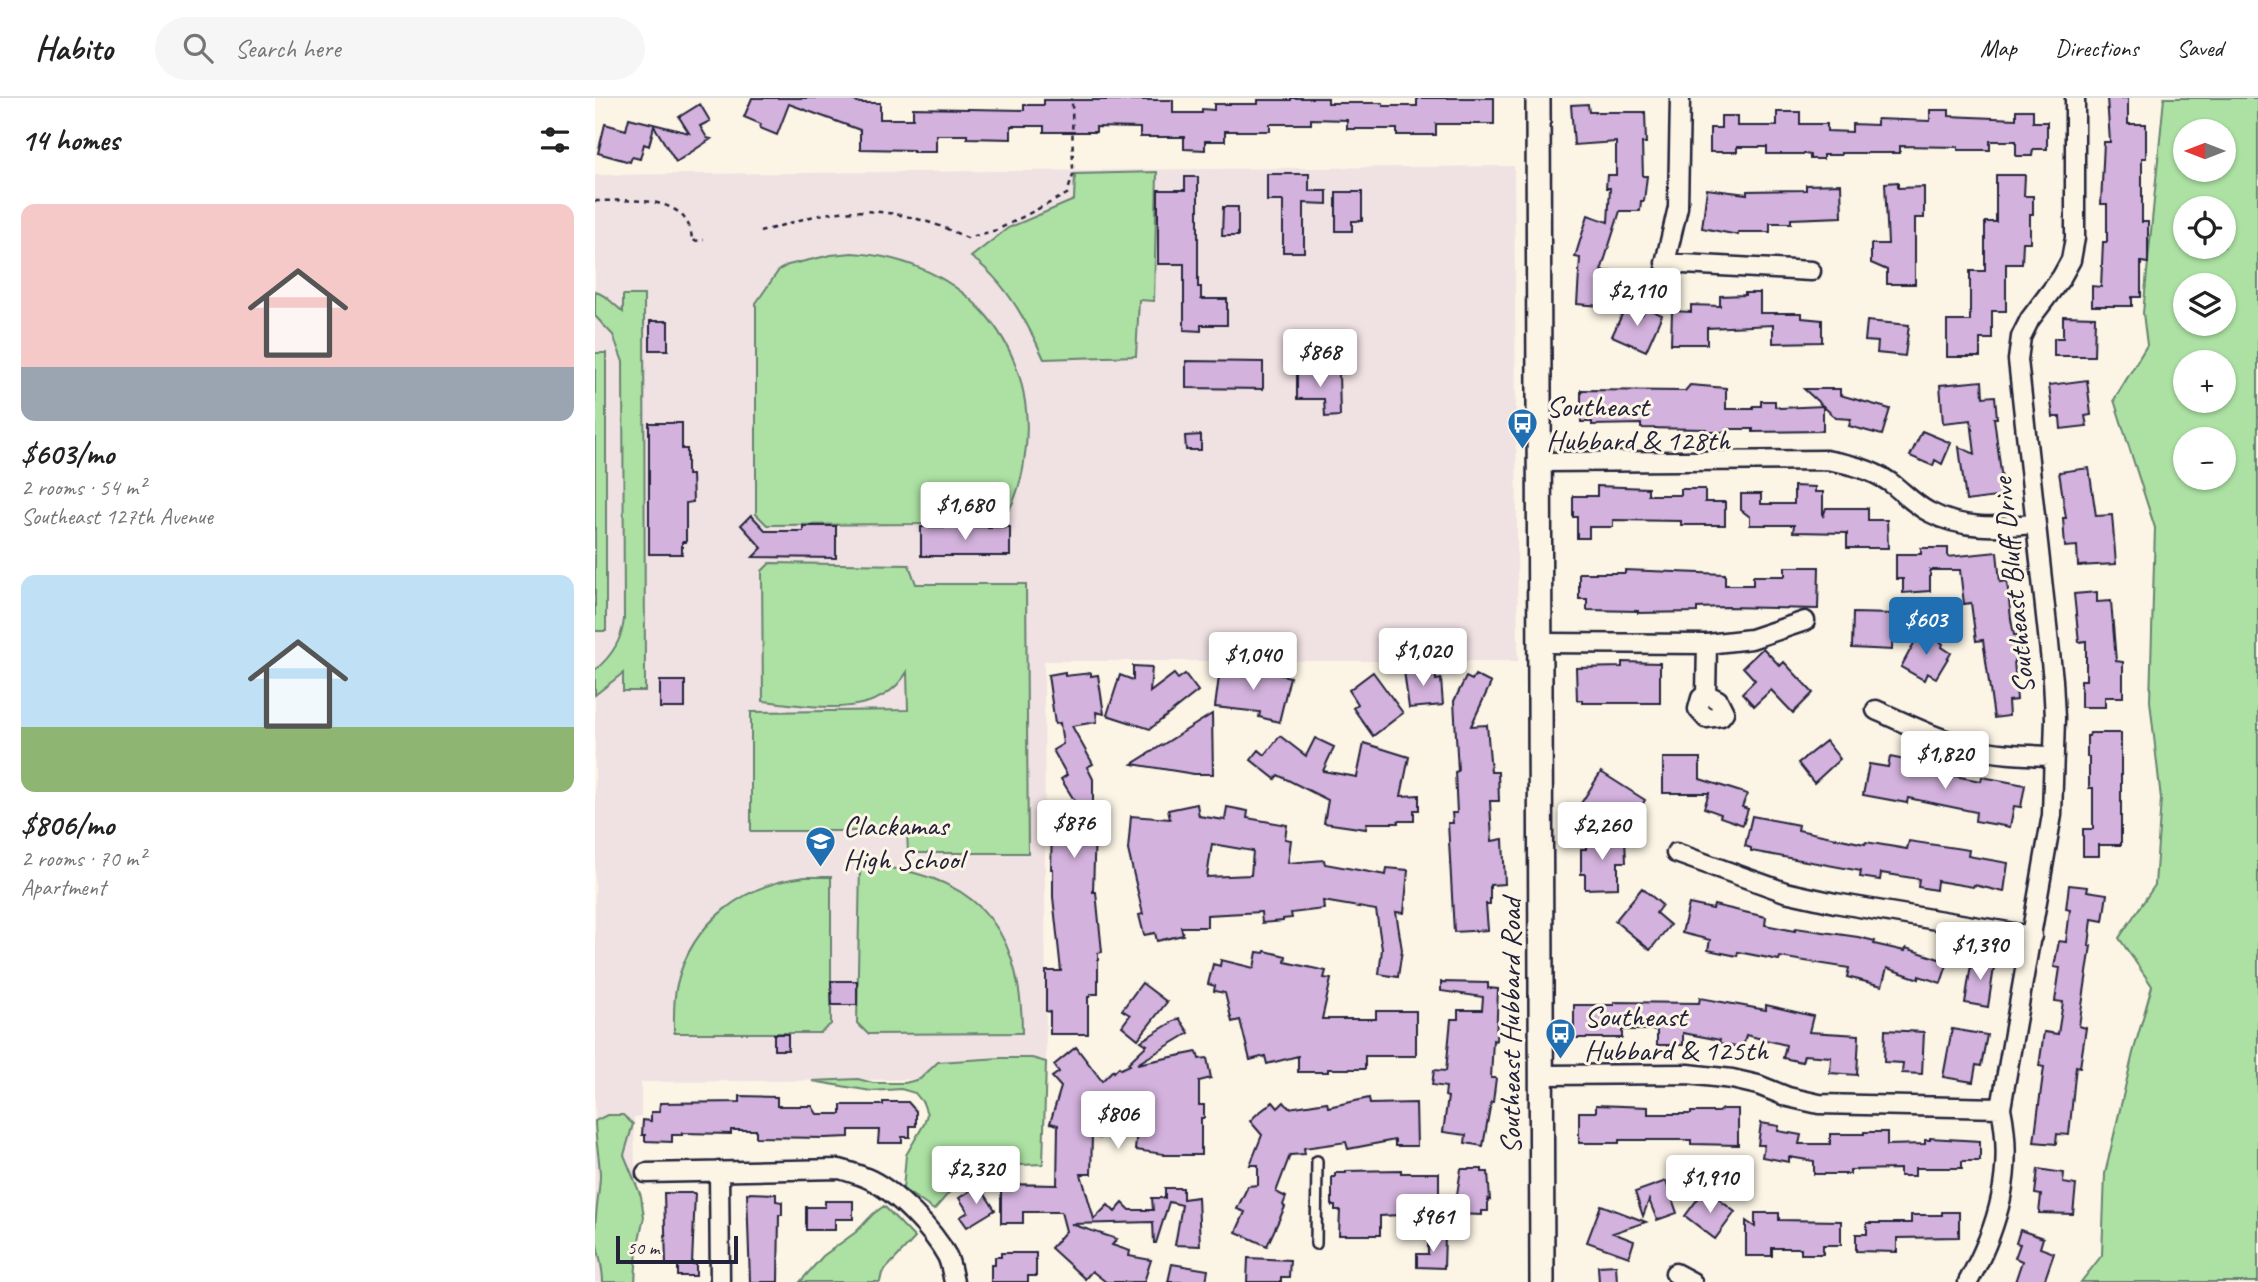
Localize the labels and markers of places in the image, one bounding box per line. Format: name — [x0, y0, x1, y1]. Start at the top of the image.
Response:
pin: $2,110 — [1580, 268, 1694, 328]
pin: $868 — [1279, 330, 1361, 389]
place label: Southeast Hubbard & 128th — [1546, 387, 1731, 459]
bus stop icon: Southeast Hubbard & 128th — [1506, 406, 1540, 450]
pin: $1,680 — [908, 482, 1022, 542]
pin: $603 — [1885, 598, 1967, 657]
pin: $1,020 — [1366, 628, 1480, 688]
pin: $1,040 — [1196, 632, 1310, 692]
pin: $1,820 — [1888, 732, 2002, 791]
pin: $876 — [1033, 800, 1115, 860]
pin: $2,260 — [1545, 802, 1659, 862]
place label: Clackamas High School — [843, 806, 968, 878]
school or university icon: Clackamas High School — [803, 825, 837, 869]
pin: $1,390 — [1923, 922, 2037, 982]
place label: Southeast Hubbard & 125th — [1584, 997, 1769, 1069]
bus stop icon: Southeast Hubbard & 125th — [1544, 1016, 1578, 1060]
pin: $806 — [1077, 1091, 1159, 1151]
pin: $2,320 — [919, 1146, 1033, 1206]
pin: $1,910 — [1653, 1156, 1767, 1215]
pin: $961 — [1392, 1194, 1474, 1254]

